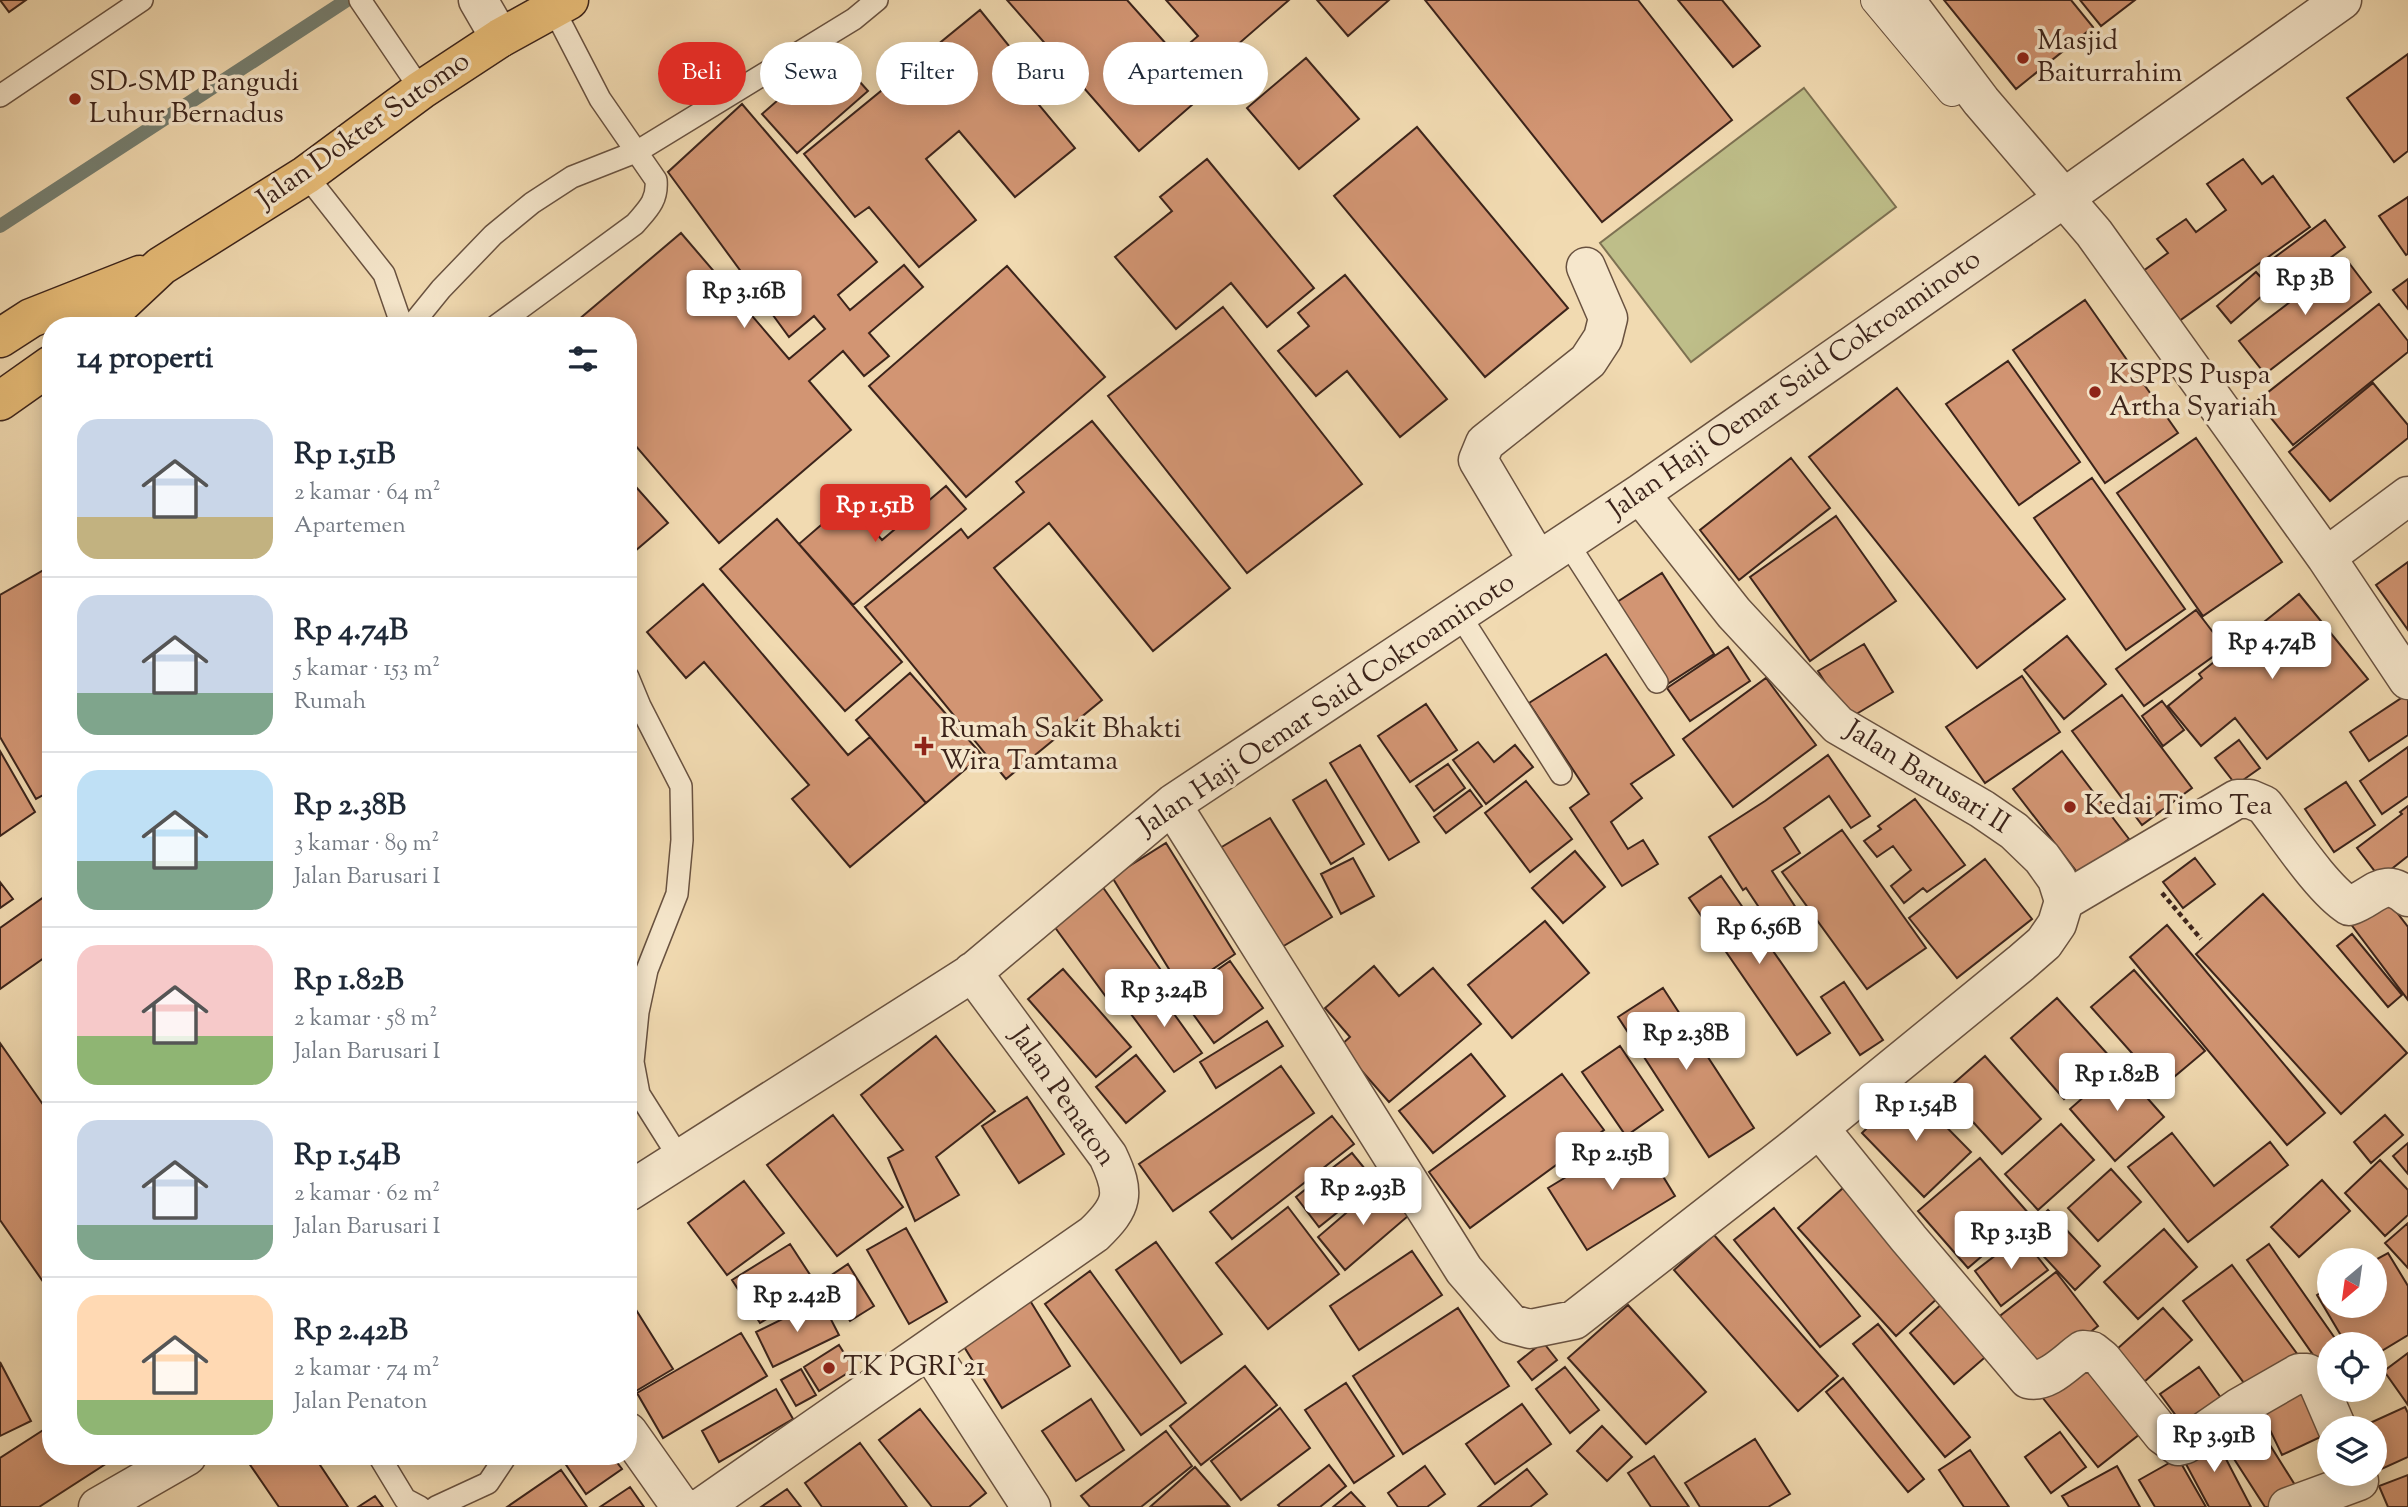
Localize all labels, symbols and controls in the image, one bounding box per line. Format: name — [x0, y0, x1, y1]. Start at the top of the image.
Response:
place label: Masjid Baiturrahim — [2037, 22, 2183, 94]
street label: Jalan Dokter Sutomo — [248, 42, 479, 221]
chip: Beli — [658, 42, 746, 105]
chip: Sewa — [760, 42, 862, 105]
chip: Filter — [876, 42, 978, 105]
chip: Baru — [992, 42, 1089, 105]
chip: Apartemen — [1103, 42, 1268, 105]
marker: Masjid Baiturrahim — [2015, 50, 2031, 66]
place label: SD-SMP Pangudi Luhur Bernadus — [89, 63, 299, 135]
marker: SD-SMP Pangudi Luhur Bernadus — [67, 91, 83, 107]
street label: Jalan Haji Oemar Said Cokroaminoto — [1599, 240, 1989, 531]
pin: Rp 3B — [2256, 258, 2354, 317]
text: Rp 3B — [2276, 263, 2334, 296]
pin: Rp 3.16B — [672, 270, 816, 330]
text: Rp 3.16B — [703, 276, 785, 309]
text: 14 properti — [77, 338, 213, 381]
icon: filters — [564, 340, 602, 378]
place label: KSPPS Puspa Artha Syariah — [2109, 356, 2278, 428]
marker: KSPPS Puspa Artha Syariah — [2087, 384, 2103, 400]
text: Rp 1.51B — [294, 434, 395, 477]
icon: home — [133, 447, 217, 531]
text: 2 kamar · 64 m² — [294, 477, 441, 510]
pin: Rp 1.51B — [803, 484, 947, 544]
text: Rp 1.51B — [836, 490, 914, 523]
text: Apartemen — [294, 510, 406, 543]
street label: Jalan Haji Oemar Said Cokroaminoto — [1129, 563, 1523, 848]
text: Rp 4.74B — [294, 610, 408, 653]
pin: Rp 4.74B — [2200, 622, 2344, 681]
icon: home — [133, 623, 217, 707]
text: Rp 4.74B — [2228, 627, 2316, 660]
text: 5 kamar · 153 m² — [294, 653, 440, 686]
text: Rumah — [294, 686, 366, 719]
place label: Rumah Sakit Bhakti Wira Tamtama — [940, 710, 1181, 782]
street label: Jalan Barusari II — [1835, 710, 2017, 845]
marker: Rumah Sakit Bhakti Wira Tamtama — [914, 736, 934, 756]
text: Rp 2.38B — [294, 785, 406, 828]
place label: Kedai Timo Tea — [2084, 787, 2272, 827]
icon: home — [133, 798, 217, 882]
marker: Kedai Timo Tea — [2062, 799, 2078, 815]
text: 3 kamar · 89 m² — [294, 828, 439, 861]
text: Jalan Barusari I — [294, 861, 440, 894]
pin: Rp 6.56B — [1687, 906, 1831, 966]
text: Rp 6.56B — [1717, 912, 1801, 945]
text: Rp 1.82B — [294, 960, 404, 1003]
pin: Rp 3.24B — [1092, 970, 1236, 1029]
icon: home — [133, 973, 217, 1057]
text: Rp 3.24B — [1121, 975, 1207, 1008]
text: 2 kamar · 58 m² — [294, 1003, 437, 1036]
pin: Rp 2.38B — [1614, 1012, 1758, 1072]
street label: Jalan Penaton — [998, 1017, 1125, 1175]
text: Rp 2.38B — [1643, 1018, 1729, 1051]
text: Jalan Barusari I — [294, 1036, 440, 1069]
pin: Rp 1.82B — [2045, 1054, 2189, 1113]
text: Rp 1.82B — [2075, 1059, 2159, 1092]
pin: Rp 1.54B — [1844, 1084, 1988, 1143]
text: Rp 1.54B — [1875, 1089, 1957, 1122]
pin: Rp 2.15B — [1540, 1132, 1684, 1192]
text: Rp 1.54B — [294, 1135, 400, 1178]
text: Rp 2.15B — [1572, 1138, 1652, 1171]
icon: home — [133, 1148, 217, 1232]
pin: Rp 2.93B — [1291, 1168, 1435, 1227]
text: Rp 2.93B — [1320, 1173, 1406, 1206]
text: 2 kamar · 62 m² — [294, 1178, 440, 1211]
text: Jalan Barusari I — [294, 1211, 440, 1244]
pin: Rp 3.13B — [1939, 1212, 2083, 1271]
text: Rp 3.13B — [1971, 1217, 2051, 1250]
north arrow — [2317, 1248, 2387, 1318]
map controls — [2317, 1248, 2387, 1486]
pin: Rp 2.42B — [725, 1274, 869, 1334]
text: Rp 2.42B — [753, 1280, 841, 1313]
text: Rp 2.42B — [294, 1310, 408, 1353]
icon: home — [133, 1323, 217, 1407]
button: locate — [2317, 1332, 2387, 1402]
place label: TK PGRI 21 — [843, 1348, 986, 1388]
text: 2 kamar · 74 m² — [294, 1353, 440, 1386]
marker: TK PGRI 21 — [821, 1360, 837, 1376]
text: Jalan Penaton — [294, 1386, 428, 1419]
pin: Rp 3.91B — [2142, 1414, 2286, 1474]
button: layers — [2317, 1416, 2387, 1486]
text: Rp 3.91B — [2173, 1420, 2255, 1453]

